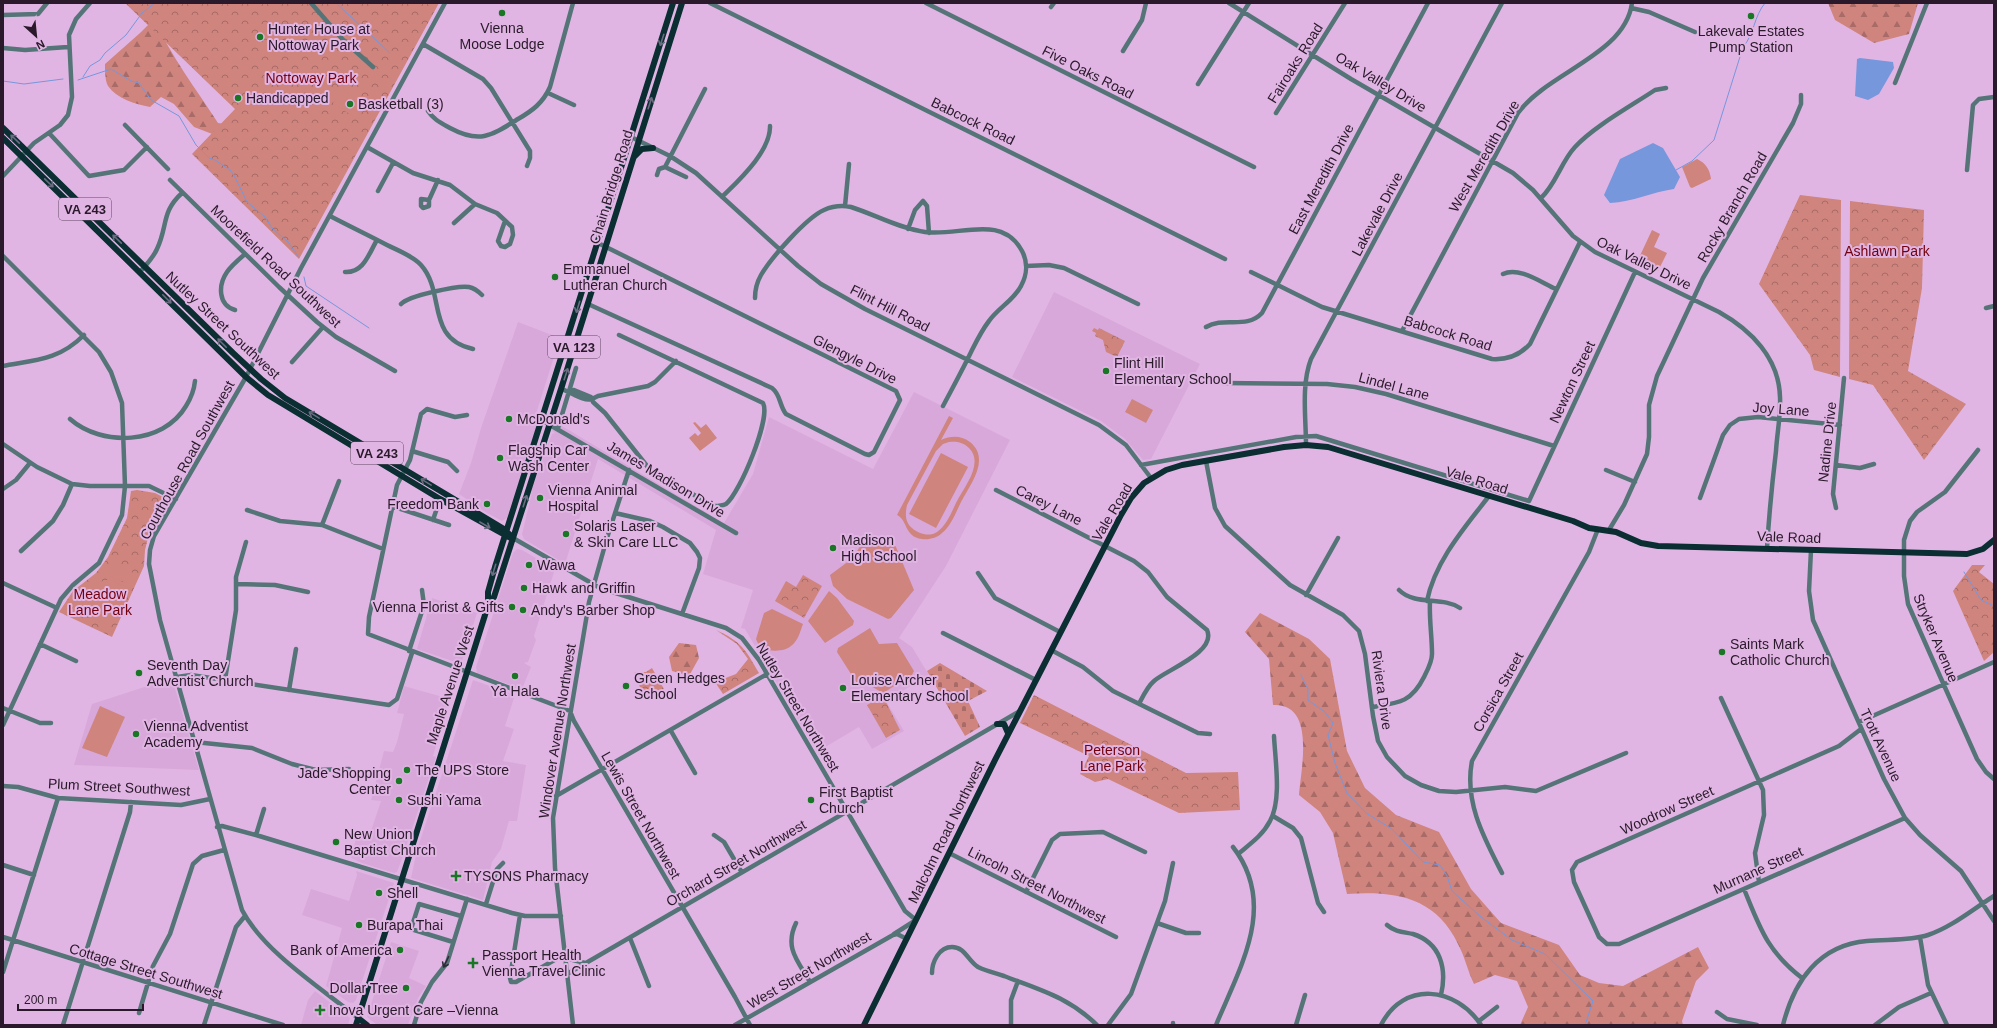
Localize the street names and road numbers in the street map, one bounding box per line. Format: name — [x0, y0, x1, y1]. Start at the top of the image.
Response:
street label: Fairoaks Road — [1264, 20, 1326, 106]
street label: Five Oaks Road — [1040, 42, 1136, 102]
street label: Oak Valley Drive — [1333, 49, 1430, 116]
street label: Babcock Road — [929, 94, 1017, 148]
street label: West Meredith Drive — [1445, 97, 1523, 215]
street label: East Meredith Drive — [1285, 121, 1357, 237]
street label: Chain Bridge Road — [586, 128, 636, 246]
street label: Rocky Branch Road — [1694, 149, 1770, 265]
street label: Lakevale Drive — [1348, 169, 1406, 259]
road number: VA 243 — [59, 198, 111, 220]
street label: Moorefield Road Southwest — [208, 201, 344, 331]
street label: Oak Valley Drive — [1594, 233, 1694, 293]
street label: Nutley Street Southwest — [163, 268, 283, 382]
street label: Flint Hill Road — [848, 281, 932, 335]
street label: Babcock Road — [1402, 312, 1494, 354]
street label: Glengyle Drive — [810, 331, 900, 387]
road number: VA 123 — [548, 336, 600, 358]
street label: Newton Street — [1546, 338, 1598, 426]
street label: Lindel Lane — [1357, 369, 1431, 403]
street label: Courthouse Road Southwest — [137, 378, 237, 542]
street label: Joy Lane — [1752, 399, 1810, 419]
street label: Nadine Drive — [1815, 401, 1839, 483]
street label: James Madison Drive — [604, 437, 728, 521]
road number: VA 243 — [351, 442, 403, 464]
street label: Vale Road — [1444, 463, 1510, 497]
street label: Vale Road — [1089, 480, 1135, 544]
street label: Carey Lane — [1013, 481, 1085, 529]
street label: Vale Road — [1757, 528, 1821, 546]
street label: Stryker Avenue — [1910, 591, 1962, 685]
street label: Maple Avenue West — [423, 623, 477, 746]
street label: Nutley Street Northwest — [753, 640, 843, 775]
street label: Windover Avenue Northwest — [535, 643, 579, 819]
street label: Riviera Drive — [1369, 649, 1396, 731]
street label: Corsica Street — [1470, 649, 1527, 735]
street label: Trott Avenue — [1857, 706, 1905, 784]
street label: Lewis Street Northwest — [598, 749, 684, 881]
street label: Malcolm Road Northwest — [905, 758, 988, 906]
street label: Plum Street Southwest — [47, 775, 191, 799]
street label: Woodrow Street — [1618, 782, 1716, 838]
street label: Orchard Street Northwest — [663, 816, 809, 910]
street label: Lincoln Street Northwest — [965, 843, 1109, 927]
street label: Murnane Street — [1711, 843, 1805, 897]
street label: West Street Northwest — [744, 928, 874, 1012]
street label: Cottage Street Southwest — [67, 940, 225, 1002]

